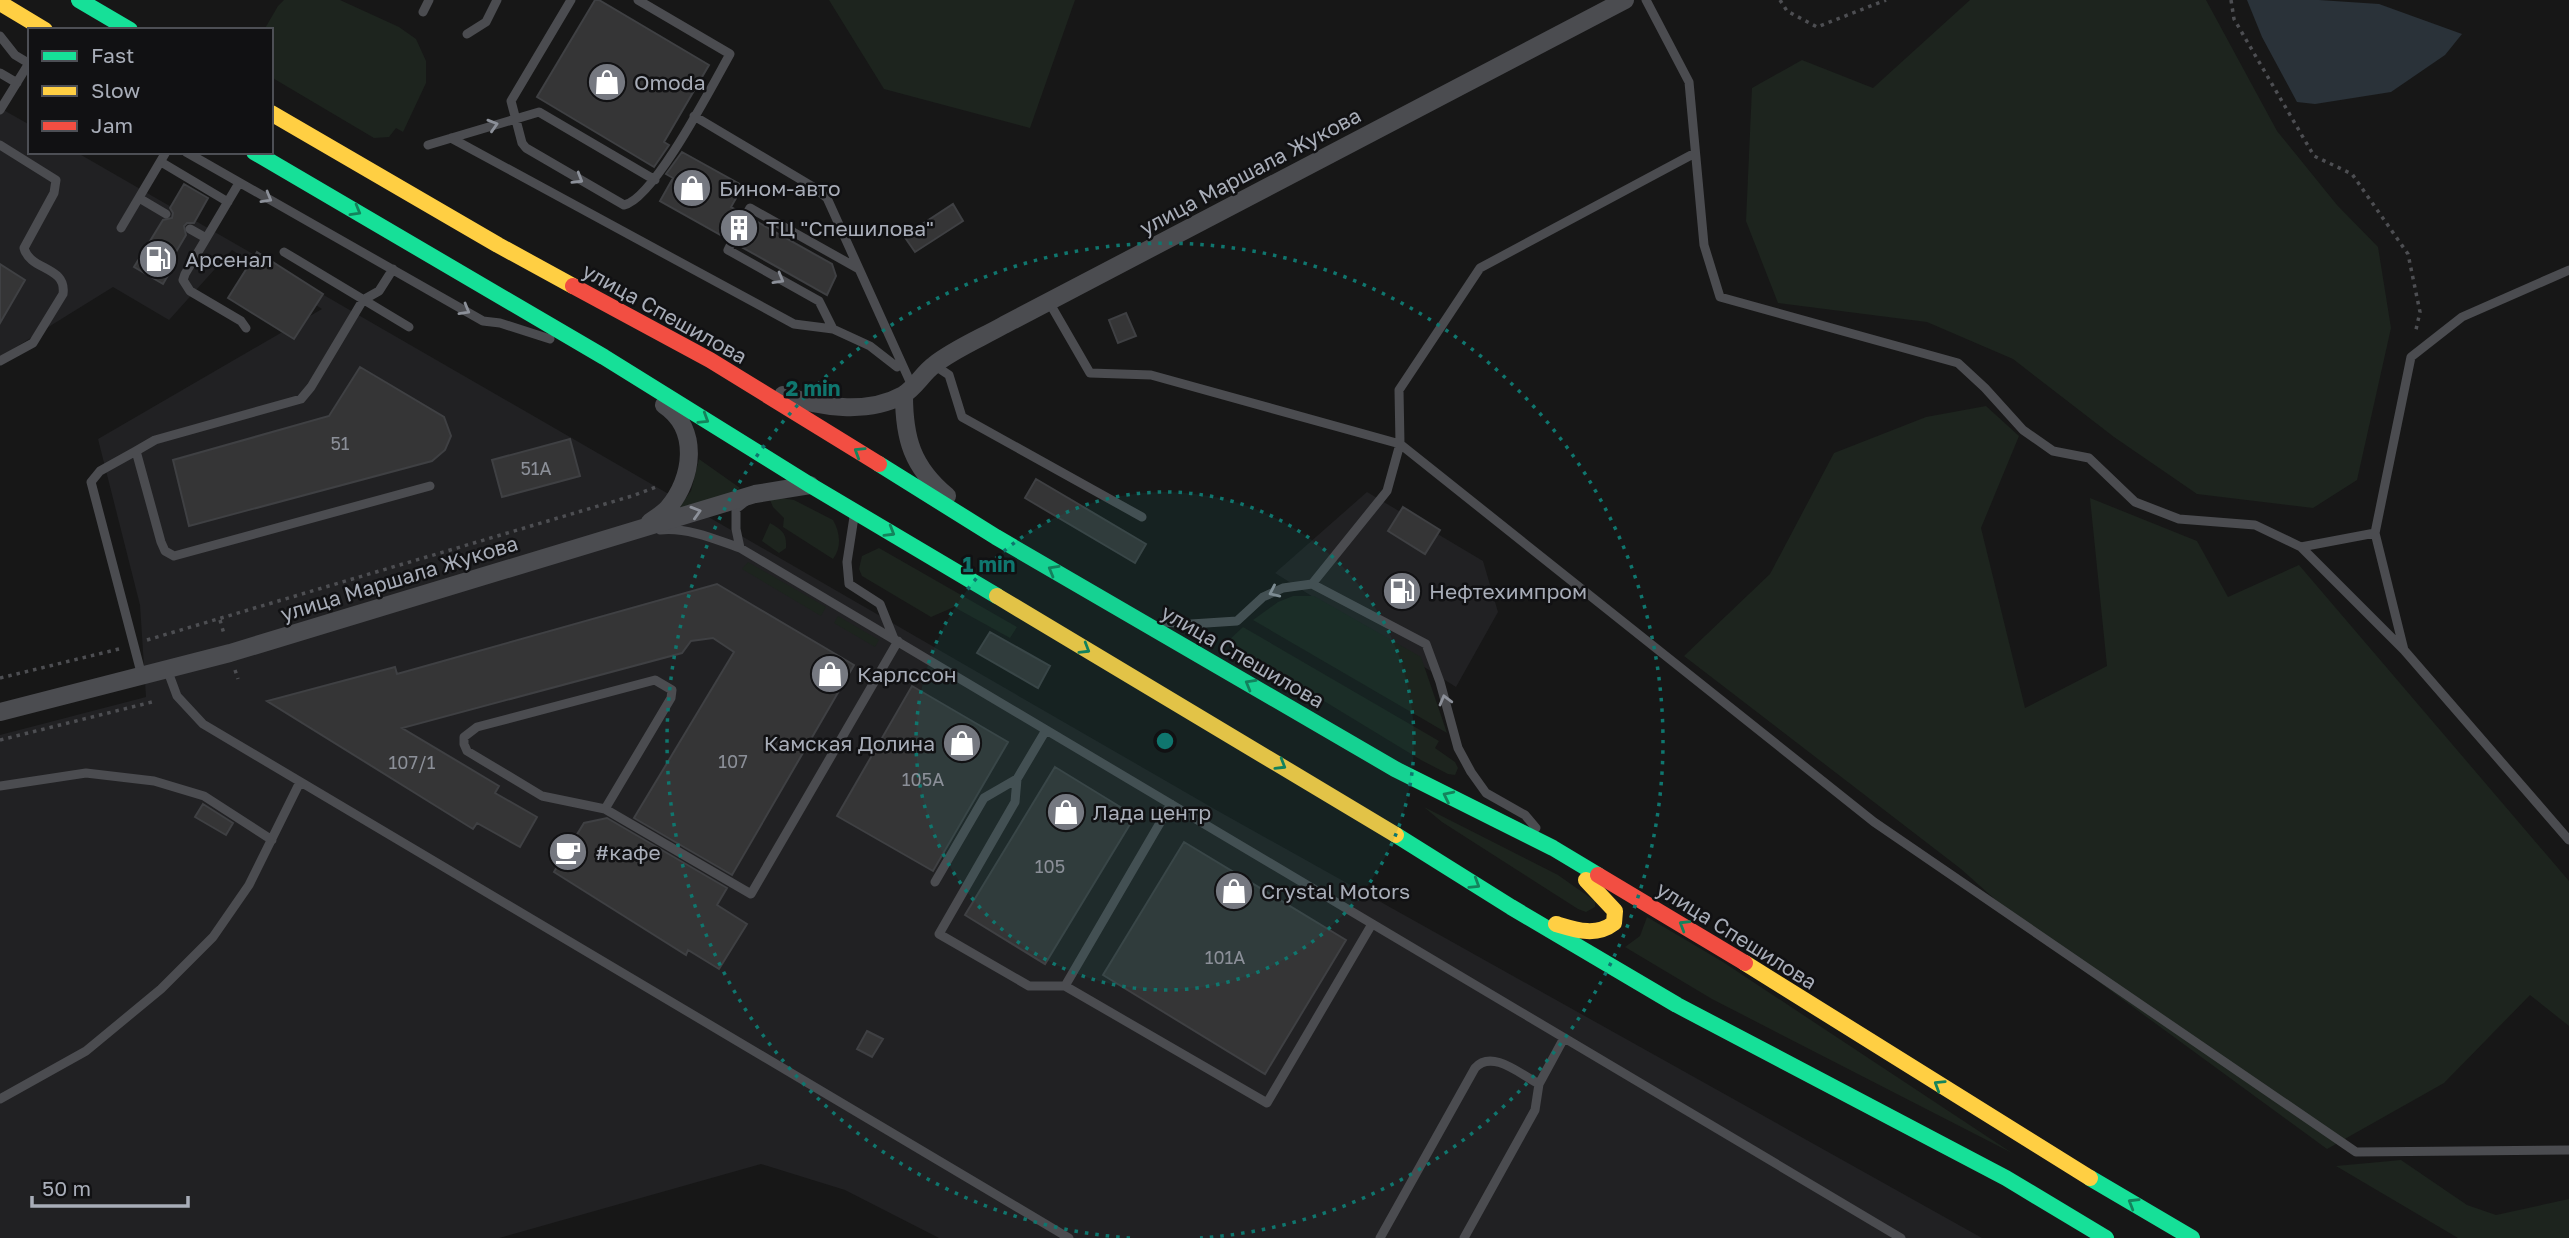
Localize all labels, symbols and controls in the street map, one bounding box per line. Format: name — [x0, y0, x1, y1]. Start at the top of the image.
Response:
legend — [28, 28, 273, 154]
text: Fast — [91, 42, 134, 68]
shop icon: Omoda — [586, 61, 628, 103]
place label: Omoda — [634, 69, 706, 95]
text: Slow — [91, 77, 140, 103]
street label: улица Маршала Жукова — [1135, 102, 1365, 240]
text: Jam — [91, 112, 133, 138]
one-way arrow — [487, 119, 499, 134]
shop icon: Бином-авто — [671, 167, 713, 209]
one-way arrow — [571, 171, 584, 184]
place label: Бином-авто — [719, 175, 841, 201]
one-way arrow — [259, 190, 272, 203]
one-way arrow — [348, 203, 361, 216]
building icon: ТЦ "Спешилова" — [718, 207, 760, 249]
place label: ТЦ "Спешилова" — [766, 215, 934, 241]
fuel station icon: Арсенал — [137, 238, 179, 280]
place label: Арсенал — [185, 246, 273, 272]
street label: улица Спешилова — [578, 257, 752, 369]
one-way arrow — [772, 271, 785, 284]
one-way arrow — [457, 302, 470, 315]
text: 2 min — [786, 375, 840, 401]
one-way arrow — [696, 410, 709, 423]
house number: 51 — [330, 432, 350, 454]
one-way arrow — [853, 447, 866, 460]
house number: 51А — [520, 457, 552, 479]
one-way arrow — [690, 505, 702, 520]
one-way arrow — [882, 524, 895, 537]
street label: улица Маршала Жукова — [277, 529, 521, 627]
text: 1 min — [963, 551, 1015, 577]
one-way arrow — [1048, 565, 1061, 578]
fuel station icon: Нефтехимпром — [1381, 570, 1423, 612]
place label: Нефтехимпром — [1429, 578, 1587, 604]
one-way arrow — [1269, 584, 1281, 598]
street label: улица Спешилова — [1157, 599, 1329, 713]
one-way arrow — [1078, 640, 1091, 653]
shop icon: Карлссон — [809, 653, 851, 695]
place label: Карлссон — [857, 661, 957, 687]
one-way arrow — [1244, 680, 1257, 693]
one-way arrow — [1439, 694, 1453, 706]
shop icon: Камская Долина — [941, 722, 983, 764]
centre of rings — [1153, 729, 1177, 753]
place label: Камская Долина — [764, 730, 935, 756]
house number: 107 — [718, 750, 748, 772]
house number: 107/1 — [389, 751, 436, 773]
one-way arrow — [1273, 756, 1286, 769]
house number: 105А — [902, 768, 944, 790]
one-way arrow — [1443, 790, 1455, 804]
shop icon: Лада центр — [1045, 791, 1087, 833]
place label: Лада центр — [1093, 799, 1211, 825]
cafe icon: #кафе — [547, 831, 589, 873]
place label: #кафе — [595, 839, 661, 865]
house number: 105 — [1035, 855, 1065, 877]
shop icon: Crystal Motors — [1213, 870, 1255, 912]
street label: улица Спешилова — [1652, 875, 1822, 995]
one-way arrow — [1467, 876, 1480, 889]
place label: Crystal Motors — [1261, 878, 1410, 904]
one-way arrow — [1678, 921, 1691, 934]
house number: 101А — [1205, 946, 1245, 968]
one-way arrow — [1933, 1081, 1946, 1094]
scale bar — [32, 1164, 187, 1208]
text: 50 m — [42, 1175, 91, 1201]
one-way arrow — [2128, 1199, 2141, 1212]

